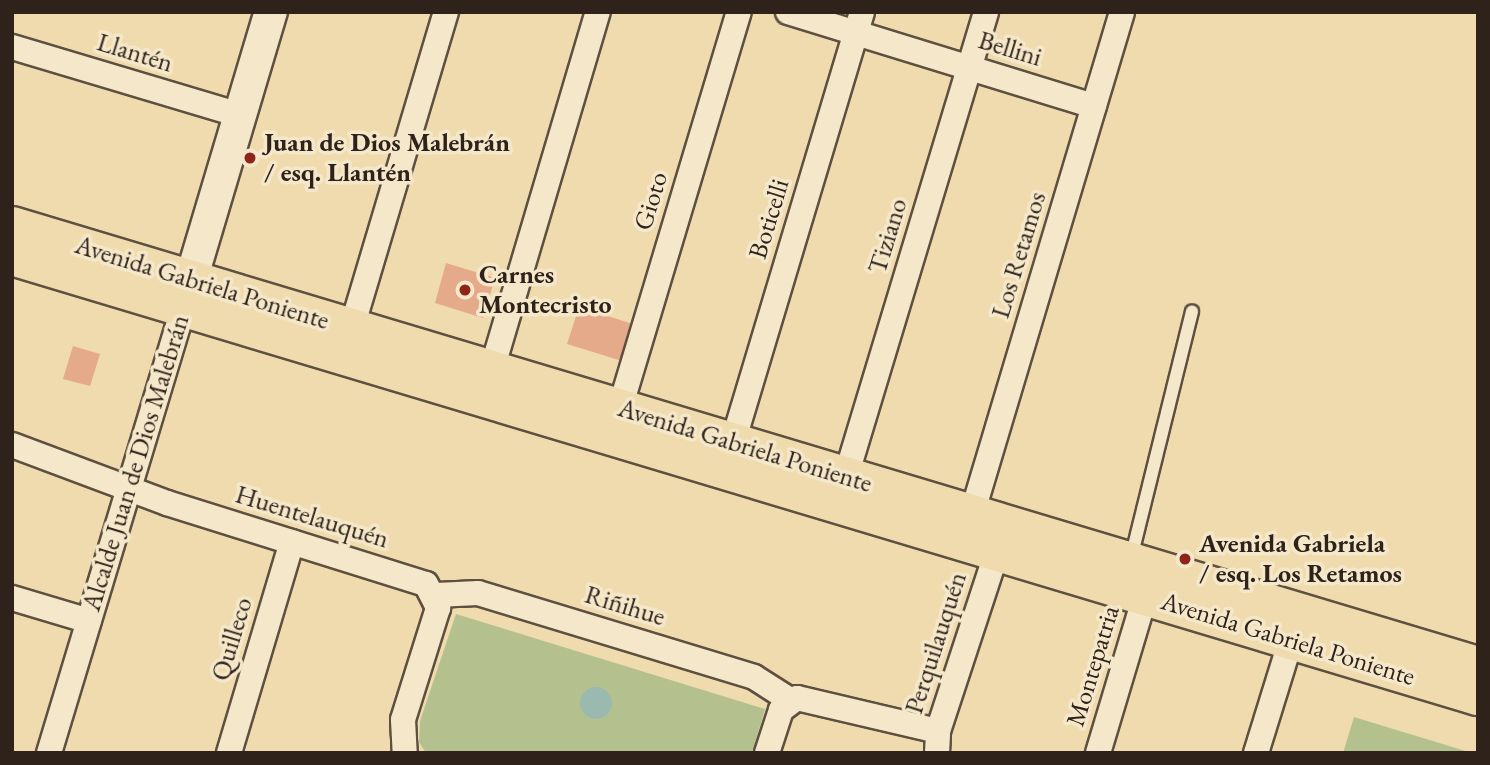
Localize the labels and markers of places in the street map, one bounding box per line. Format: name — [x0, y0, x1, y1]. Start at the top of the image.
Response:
place label: Juan de Dios Malebrán / esq. Llantén — [264, 127, 510, 188]
marker: Juan de Dios Malebrán / esq. Llantén — [242, 150, 258, 166]
place label: Carnes Montecristo — [479, 259, 611, 320]
marker: Carnes Montecristo — [457, 282, 473, 298]
place label: Avenida Gabriela / esq. Los Retamos — [1199, 528, 1402, 590]
marker: Avenida Gabriela / esq. Los Retamos — [1177, 551, 1193, 567]

